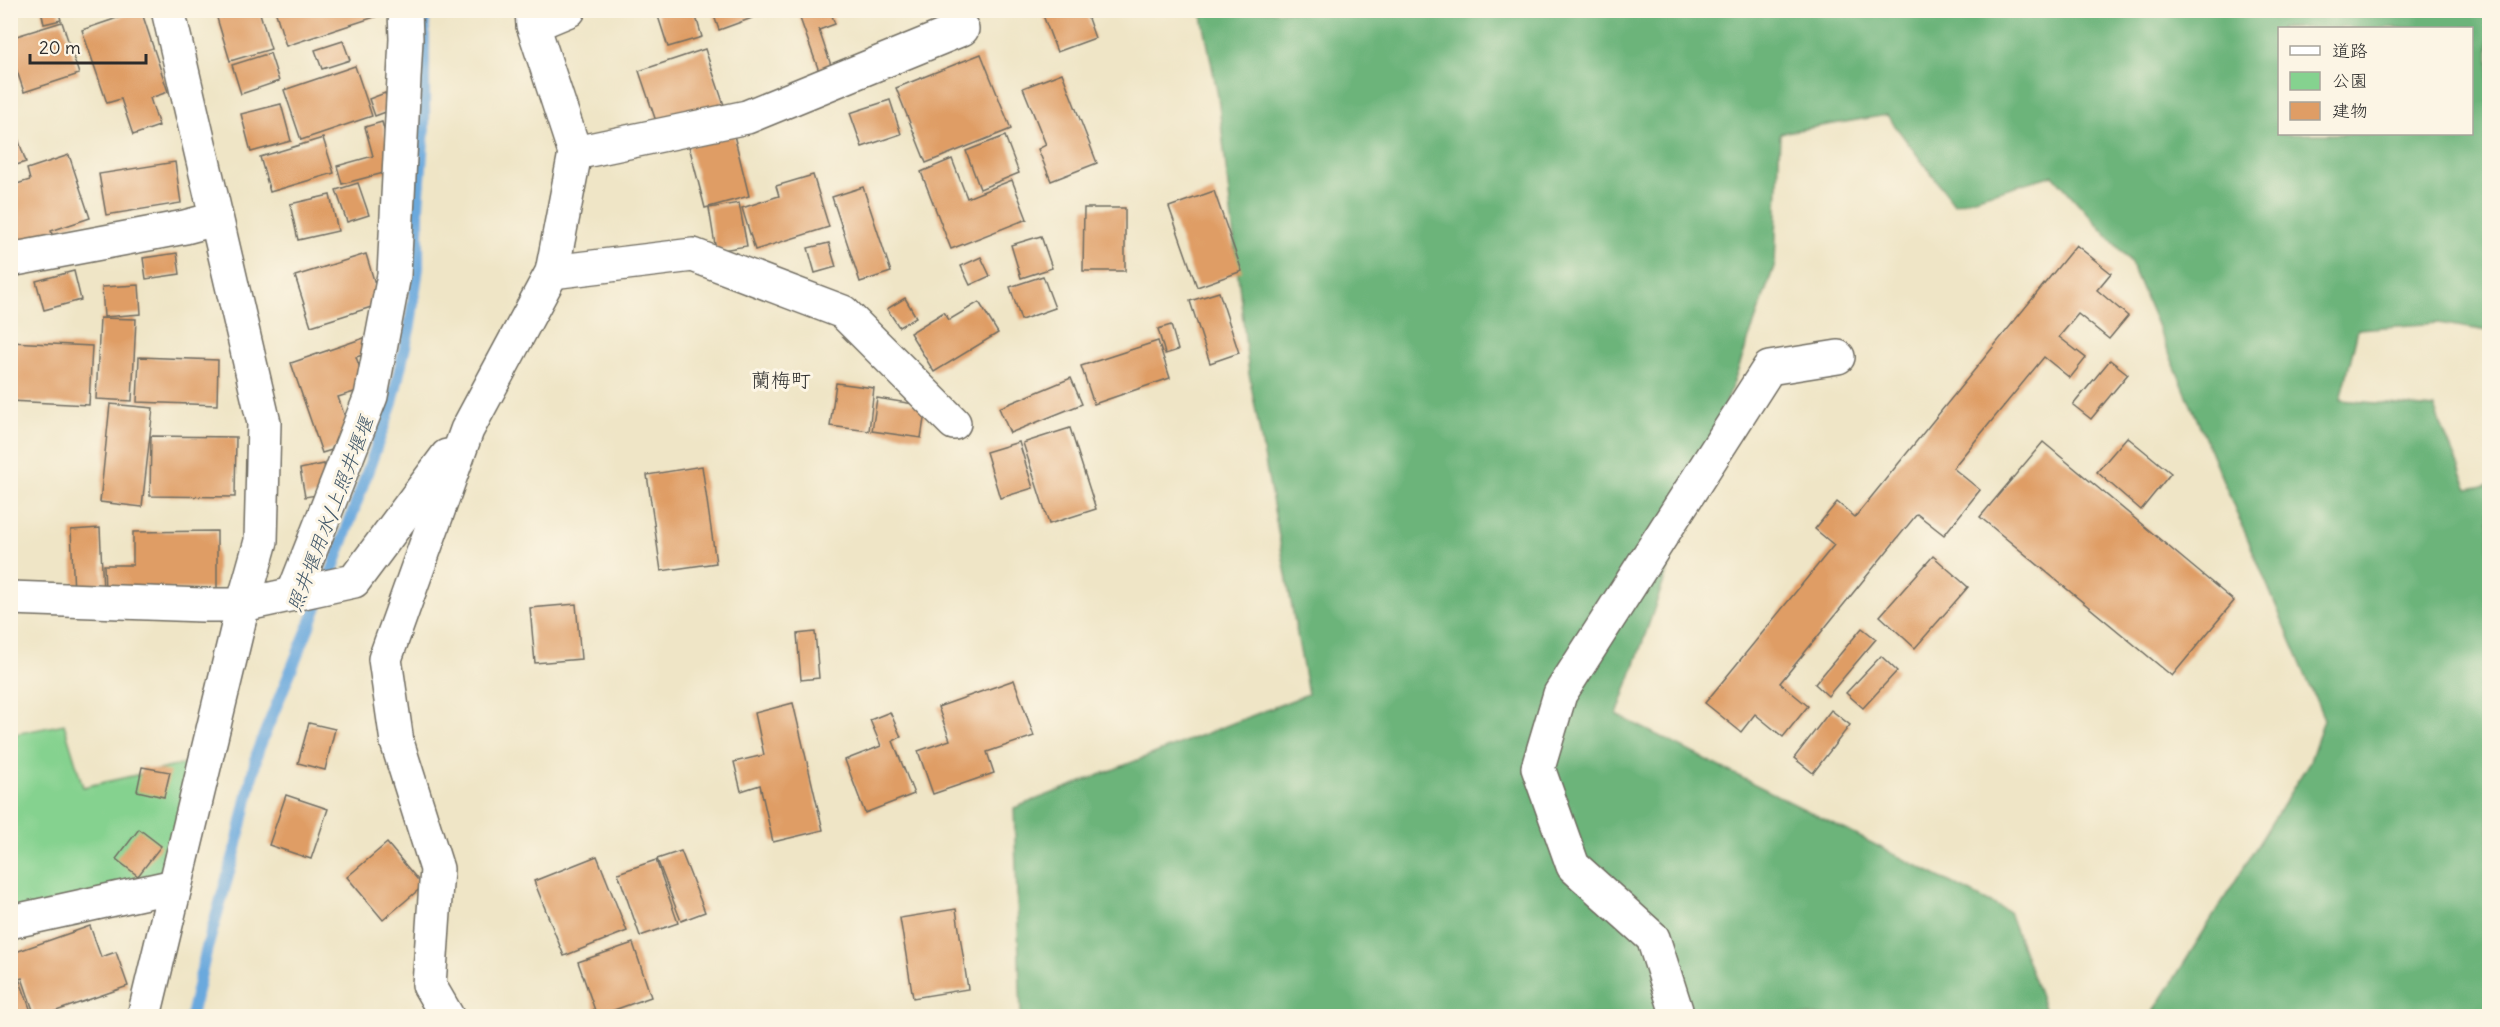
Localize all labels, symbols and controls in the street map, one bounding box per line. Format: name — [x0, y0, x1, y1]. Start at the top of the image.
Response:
scale bar — [30, 27, 146, 65]
legend — [2278, 27, 2473, 135]
text: 20 m — [39, 36, 81, 59]
text: 道路 — [2332, 39, 2368, 62]
text: 公園 — [2332, 69, 2368, 92]
text: 建物 — [2332, 99, 2368, 122]
district label: 蘭梅町 — [751, 367, 811, 392]
water label: 照井堰用水/上照井堰堰 — [281, 411, 379, 615]

